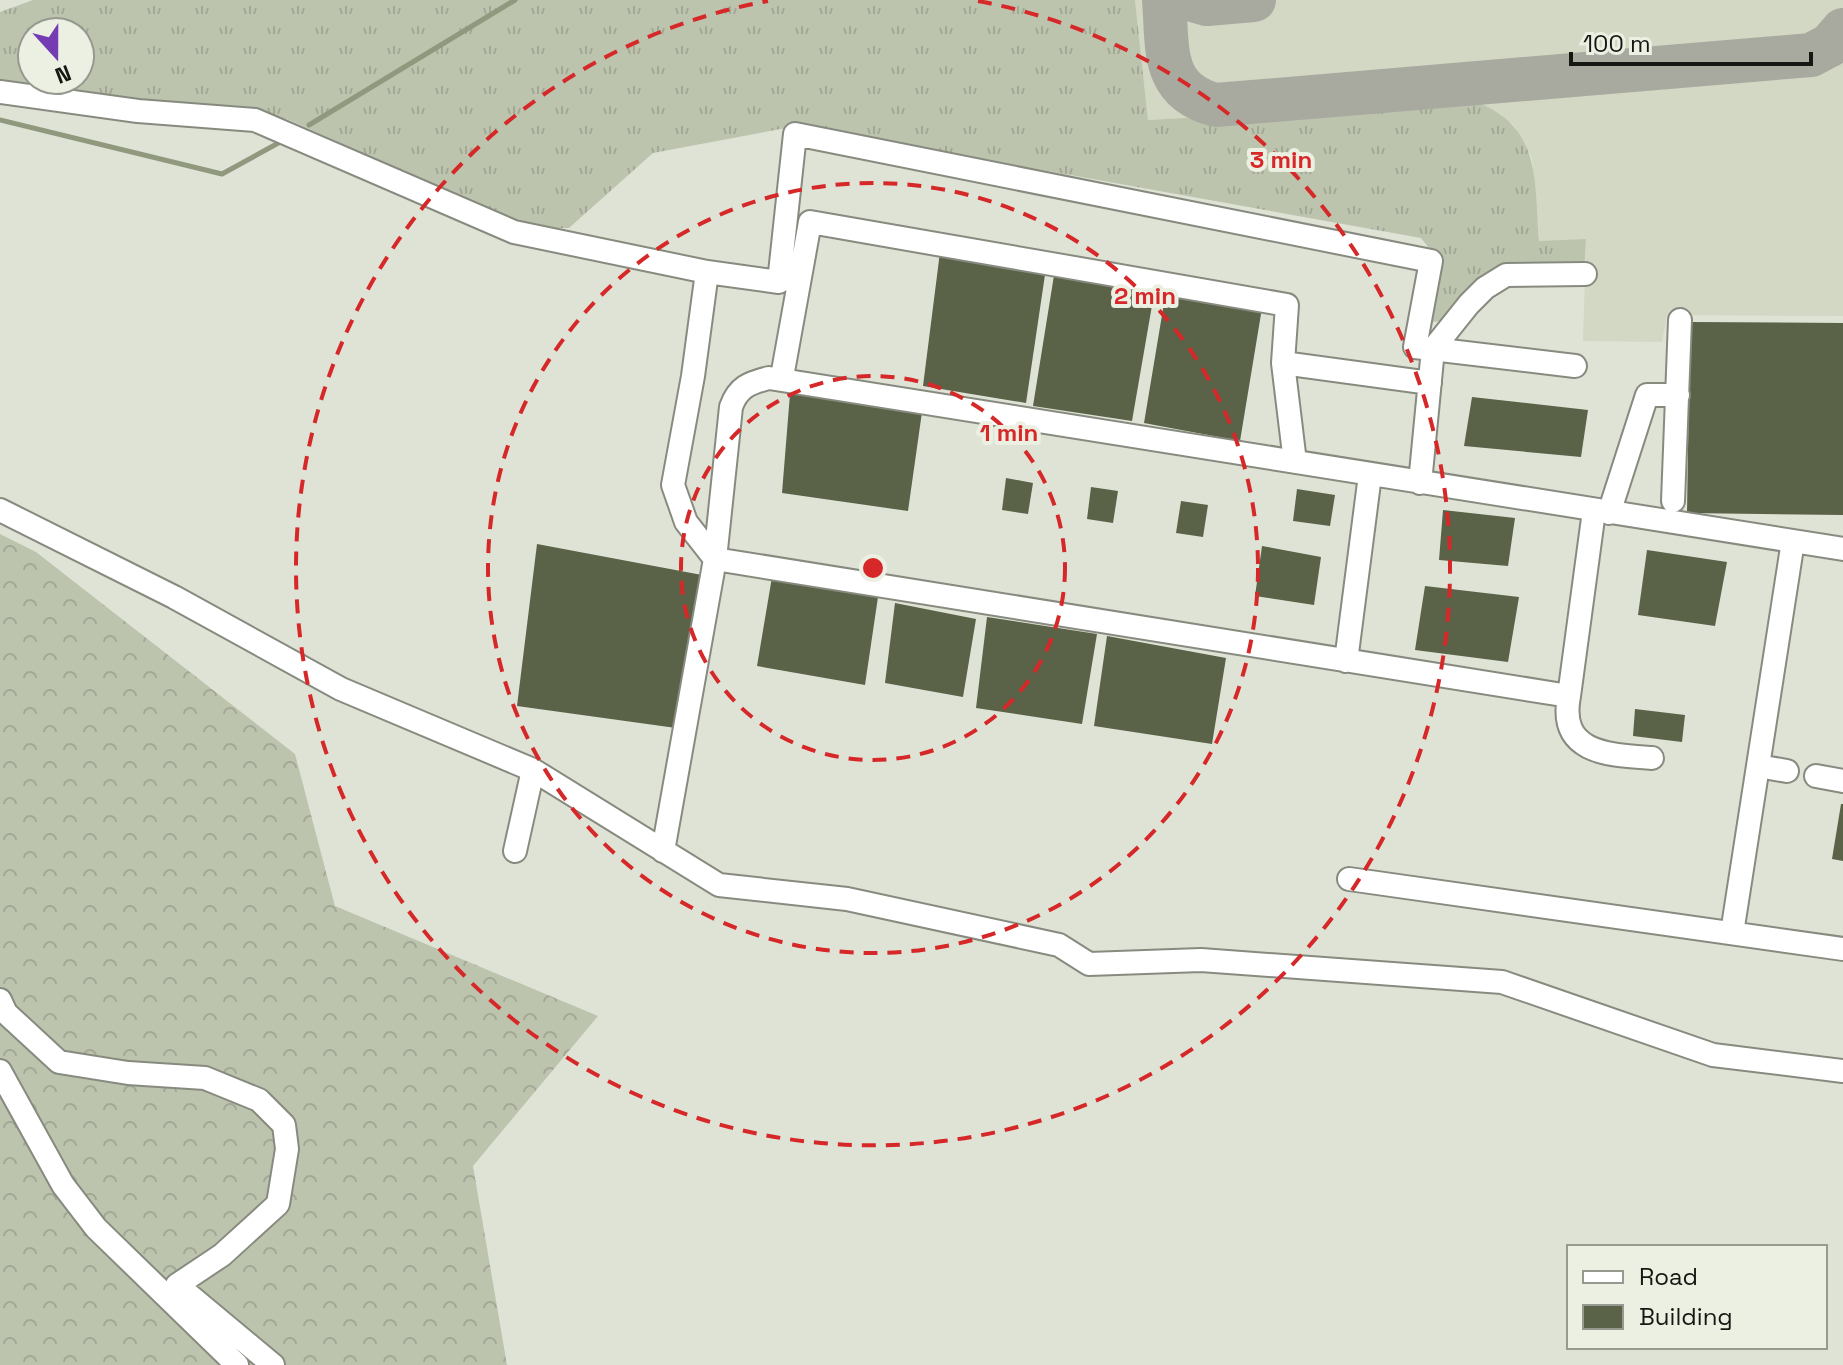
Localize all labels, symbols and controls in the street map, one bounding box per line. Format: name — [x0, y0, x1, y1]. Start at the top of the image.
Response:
north arrow — [16, 16, 96, 96]
scale bar — [1571, 16, 1811, 66]
text: 100 m — [1583, 28, 1651, 59]
text: N — [51, 59, 75, 90]
text: 3 min — [1250, 144, 1312, 175]
text: 2 min — [1114, 280, 1176, 311]
text: 1 min — [980, 417, 1038, 448]
centre of rings — [859, 554, 887, 582]
legend — [1567, 1245, 1827, 1349]
text: Road — [1639, 1261, 1698, 1292]
text: Building — [1639, 1301, 1733, 1332]

